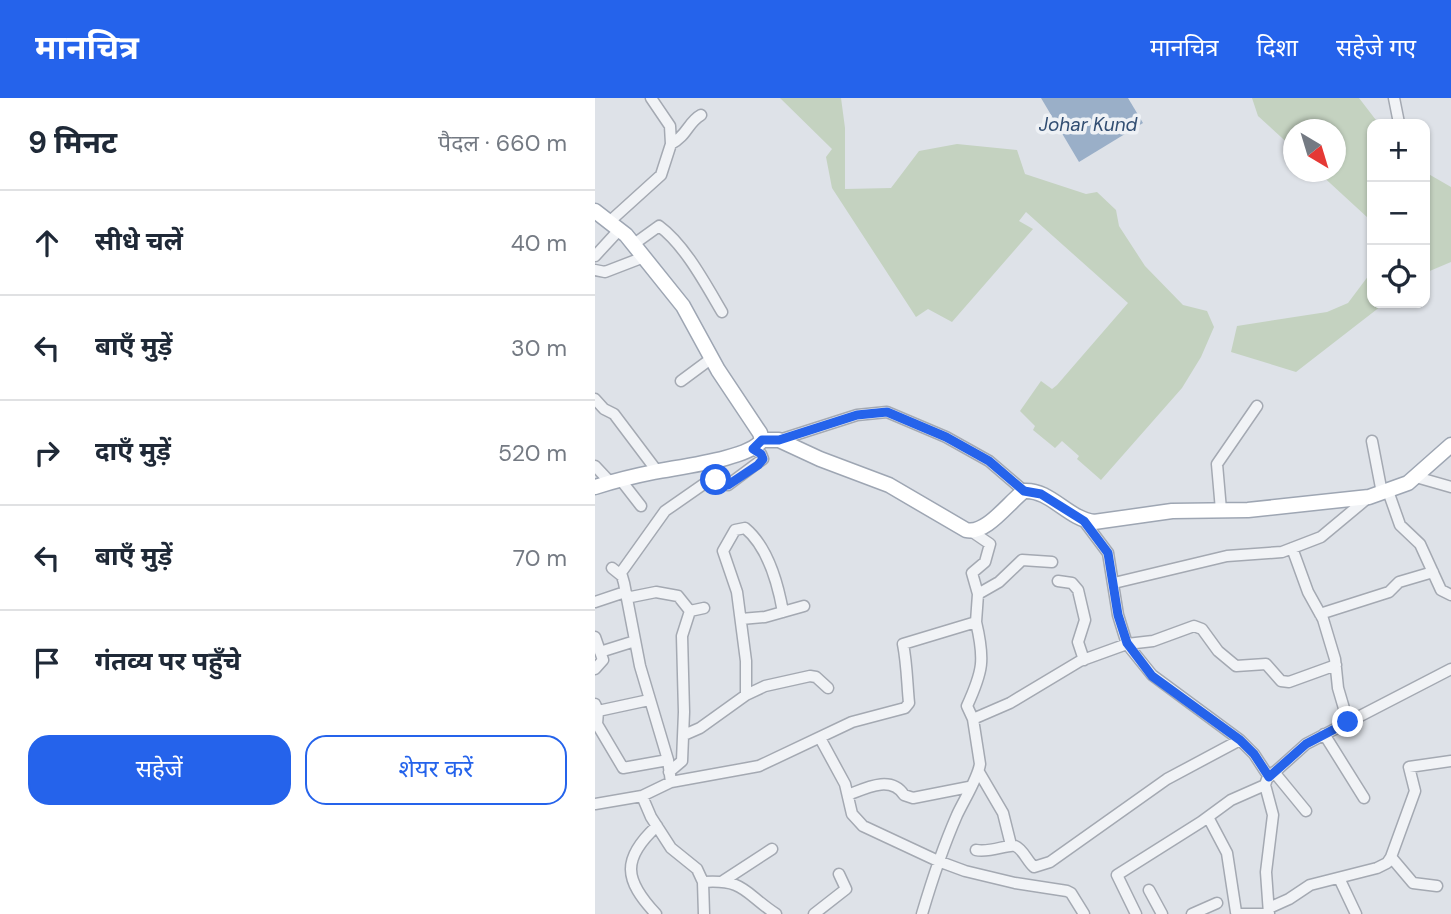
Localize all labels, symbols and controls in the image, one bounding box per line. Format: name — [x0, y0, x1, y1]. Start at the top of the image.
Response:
text: मानचित्र — [35, 26, 139, 69]
text: मानचित्र — [1150, 32, 1219, 63]
text: दिशा — [1257, 32, 1298, 63]
text: सहेजे गए — [1336, 32, 1416, 63]
water label: Johar Kund — [1039, 112, 1139, 137]
north arrow — [1283, 119, 1346, 182]
map controls — [1367, 119, 1430, 308]
button: + — [1367, 119, 1430, 182]
text: 9 मिनट — [28, 123, 117, 162]
text: पैदल · 660 m — [438, 128, 567, 158]
button: − — [1367, 182, 1430, 245]
icon: ahead — [28, 224, 66, 262]
text: सीधे चलें — [95, 224, 183, 258]
text: 40 m — [511, 228, 567, 258]
button: locate — [1367, 245, 1430, 308]
icon: left — [28, 329, 66, 367]
text: बाएँ मुड़ें — [95, 329, 172, 363]
text: 30 m — [511, 333, 567, 363]
icon: right — [28, 434, 66, 472]
text: दाएँ मुड़ें — [95, 434, 171, 468]
text: 520 m — [498, 438, 567, 468]
route start — [700, 464, 731, 495]
icon: left — [28, 539, 66, 577]
text: बाएँ मुड़ें — [95, 539, 172, 573]
text: 70 m — [513, 543, 567, 573]
icon: arrive — [28, 644, 66, 682]
text: गंतव्य पर पहुँचे — [95, 644, 241, 678]
route end — [1332, 706, 1363, 737]
button: सहेजें — [28, 735, 291, 805]
button: शेयर करें — [305, 735, 567, 805]

